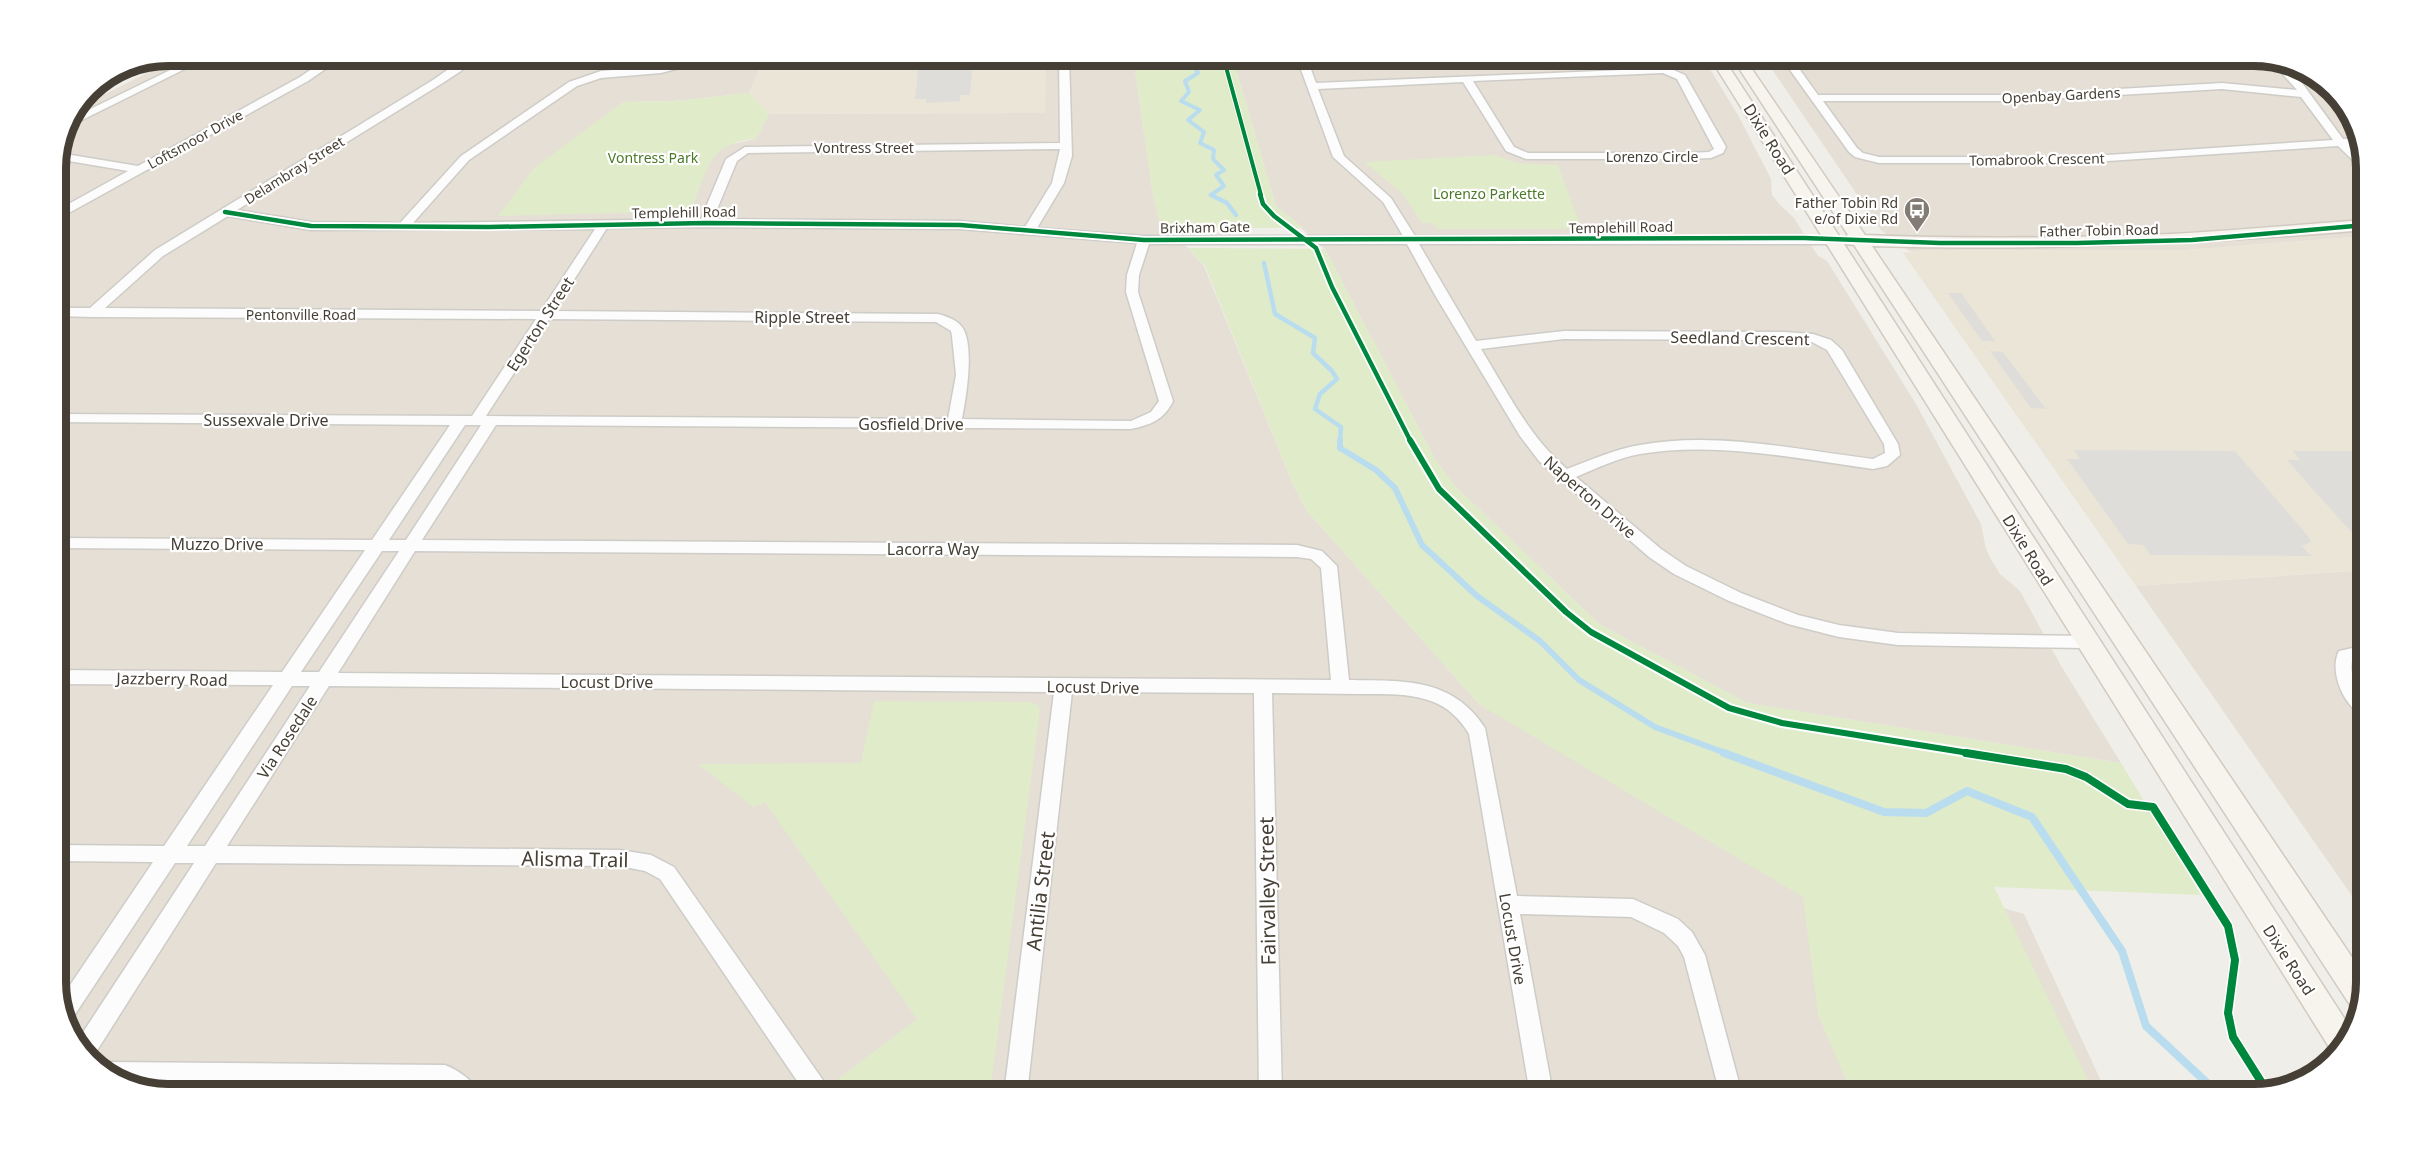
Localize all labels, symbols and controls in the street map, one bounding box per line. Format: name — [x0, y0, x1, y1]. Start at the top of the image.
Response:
street label: Openbay Gardens — [2001, 82, 2121, 108]
street label: Dixie Road — [1738, 99, 1800, 179]
street label: Loftsmoor Drive — [144, 105, 246, 173]
street label: Delambray Street — [240, 132, 348, 208]
street label: Vontress Street — [814, 138, 914, 157]
street label: Lorenzo Circle — [1606, 147, 1698, 166]
park label: Vontress Park — [608, 148, 699, 167]
street label: Tomabrook Crescent — [1969, 148, 2105, 170]
park label: Lorenzo Parkette — [1433, 184, 1545, 203]
place label: Father Tobin Rd e/of Dixie Rd — [1795, 193, 1898, 228]
bus stop icon: Father Tobin Rd e/of Dixie Rd — [1902, 195, 1932, 233]
street label: Templehill Road — [631, 202, 737, 222]
street label: Brixham Gate — [1160, 217, 1250, 237]
street label: Templehill Road — [1568, 217, 1674, 237]
street label: Father Tobin Road — [2039, 219, 2159, 241]
street label: Egerton Street — [501, 272, 579, 376]
street label: Pentonville Road — [246, 305, 356, 324]
street label: Ripple Street — [754, 306, 850, 328]
street label: Seedland Crescent — [1670, 326, 1810, 350]
street label: Sussexvale Drive — [203, 409, 329, 431]
street label: Gosfield Drive — [858, 413, 964, 435]
street label: Naperton Drive — [1539, 451, 1641, 543]
street label: Dixie Road — [1997, 510, 2059, 590]
street label: Muzzo Drive — [171, 533, 263, 555]
street label: Lacorra Way — [887, 538, 980, 560]
street label: Jazzberry Road — [114, 667, 228, 691]
street label: Locust Drive — [561, 671, 653, 693]
street label: Locust Drive — [1046, 675, 1140, 699]
street label: Via Rosedale — [252, 691, 322, 783]
street label: Fairvalley Street — [1252, 816, 1282, 966]
street label: Antilia Street — [1019, 830, 1061, 952]
street label: Alisma Trail — [521, 845, 629, 873]
street label: Locust Drive — [1494, 891, 1532, 987]
street label: Dixie Road — [2258, 920, 2320, 1000]

